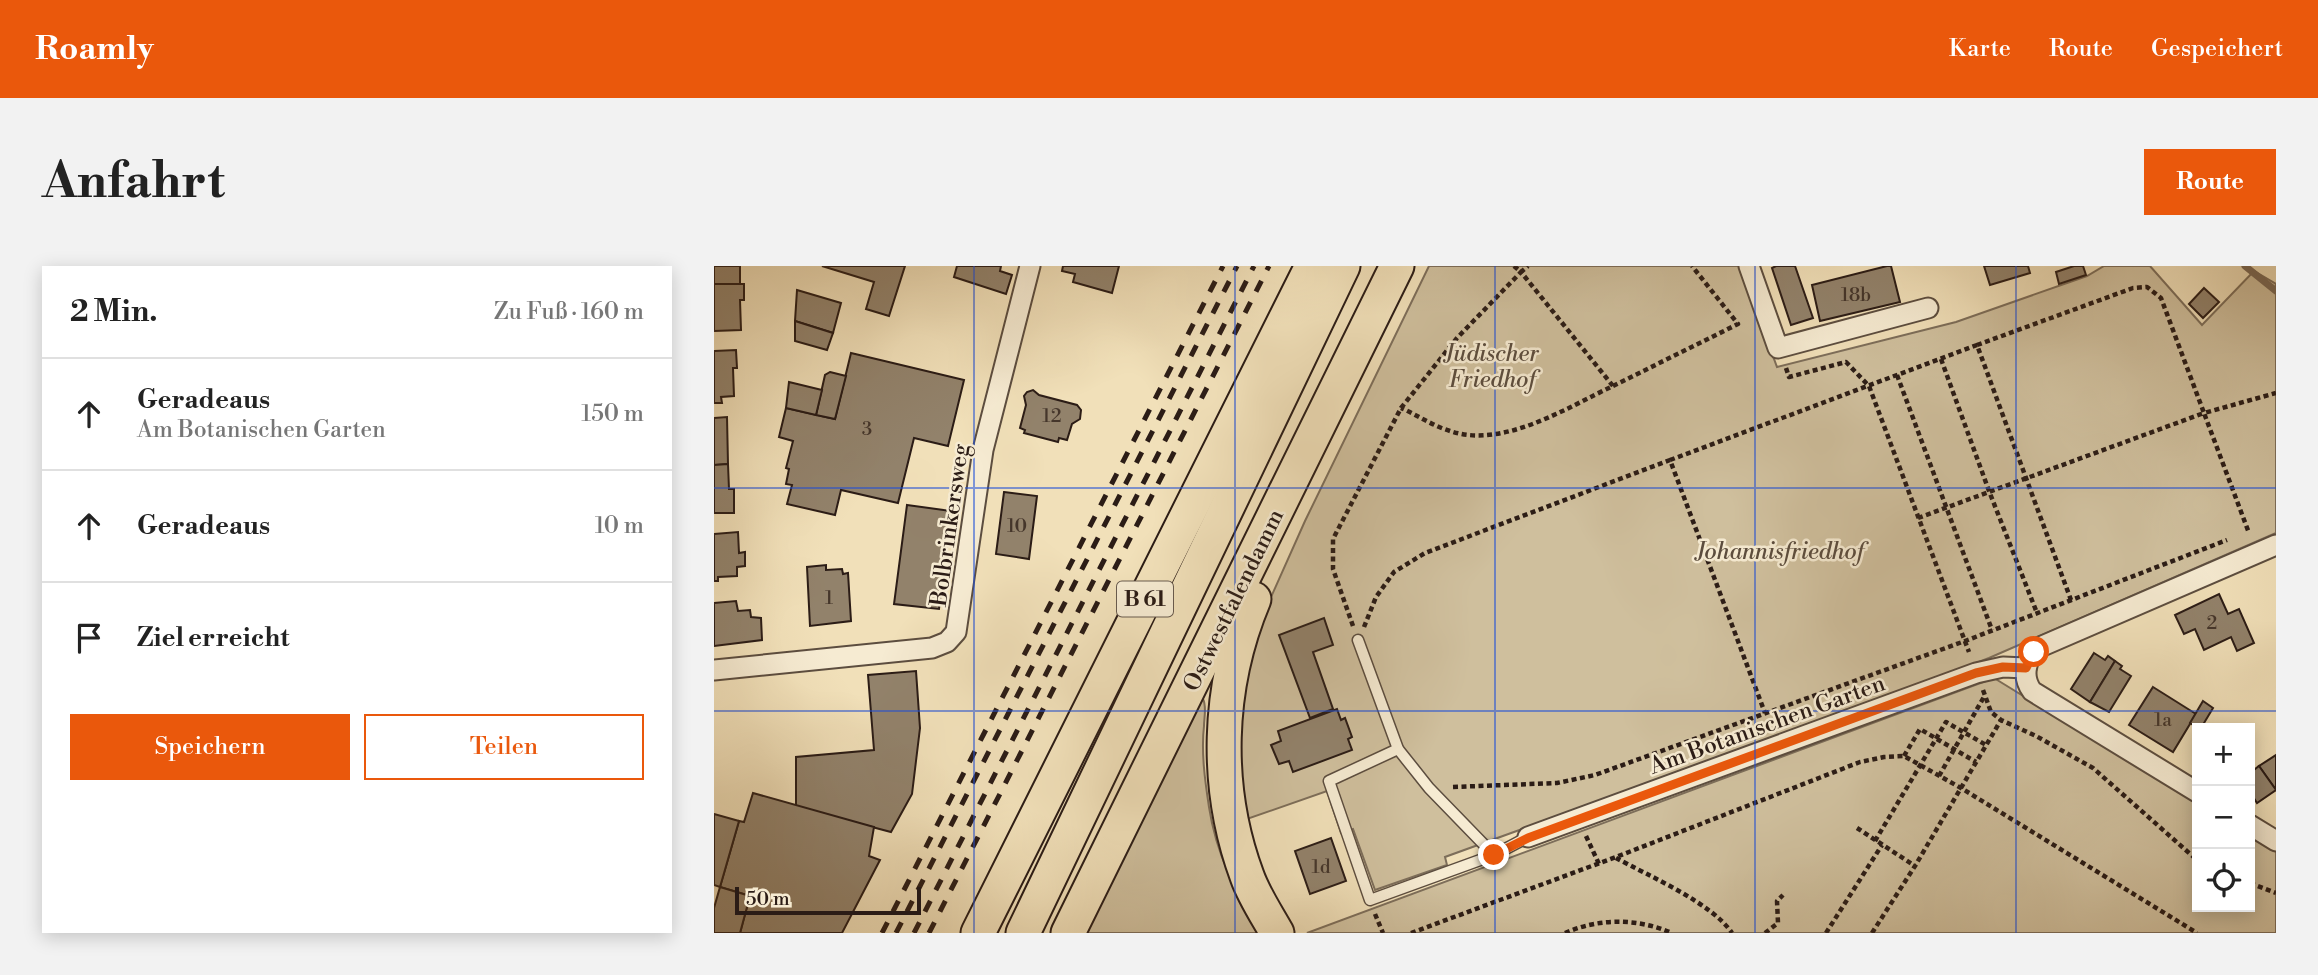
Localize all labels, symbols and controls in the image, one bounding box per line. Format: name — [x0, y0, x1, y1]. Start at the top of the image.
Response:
text: Roamly — [35, 29, 154, 70]
text: Karte — [1949, 34, 2011, 64]
text: Route — [2049, 34, 2113, 64]
text: Gespeichert — [2151, 34, 2283, 64]
button: Route — [2144, 149, 2276, 215]
text: Anfahrt — [42, 152, 225, 213]
house number: 18b — [1841, 283, 1871, 307]
text: 2 Min. — [70, 293, 158, 331]
text: Zu Fuß · 160 m — [494, 298, 644, 326]
park label: Jüdischer Friedhof — [1442, 340, 1541, 394]
text: Geradeaus — [137, 384, 270, 416]
icon: ahead — [70, 395, 108, 433]
text: 150 m — [581, 400, 644, 428]
house number: 12 — [1042, 404, 1062, 428]
text: Am Botanischen Garten — [137, 416, 386, 444]
house number: 3 — [862, 417, 872, 441]
street label: Bolbrinkersweg — [925, 442, 975, 609]
street label: Ostwestfalendamm — [1178, 505, 1290, 696]
icon: ahead — [70, 507, 108, 545]
text: Geradeaus — [137, 510, 270, 542]
text: 10 m — [595, 512, 644, 540]
house number: 10 — [1007, 514, 1027, 538]
park label: Johannisfriedhof — [1693, 538, 1869, 566]
road number: B 61 — [1117, 582, 1173, 616]
house number: 1 — [825, 586, 833, 610]
house number: 2 — [2207, 611, 2217, 635]
icon: arrive — [70, 619, 108, 657]
text: Ziel erreicht — [137, 622, 289, 654]
route start — [2018, 636, 2049, 667]
street label: Am Botanischen Garten — [1645, 669, 1889, 781]
house number: 1a — [2154, 708, 2172, 732]
button: Speichern — [70, 714, 350, 780]
button: Teilen — [364, 714, 644, 780]
map controls — [2192, 723, 2255, 912]
button: + — [2192, 723, 2255, 786]
button: − — [2192, 786, 2255, 849]
route end — [1478, 839, 1509, 870]
button: locate — [2192, 849, 2255, 912]
house number: 1d — [1312, 855, 1331, 879]
scale bar — [735, 884, 920, 916]
text: 50 m — [746, 887, 790, 911]

